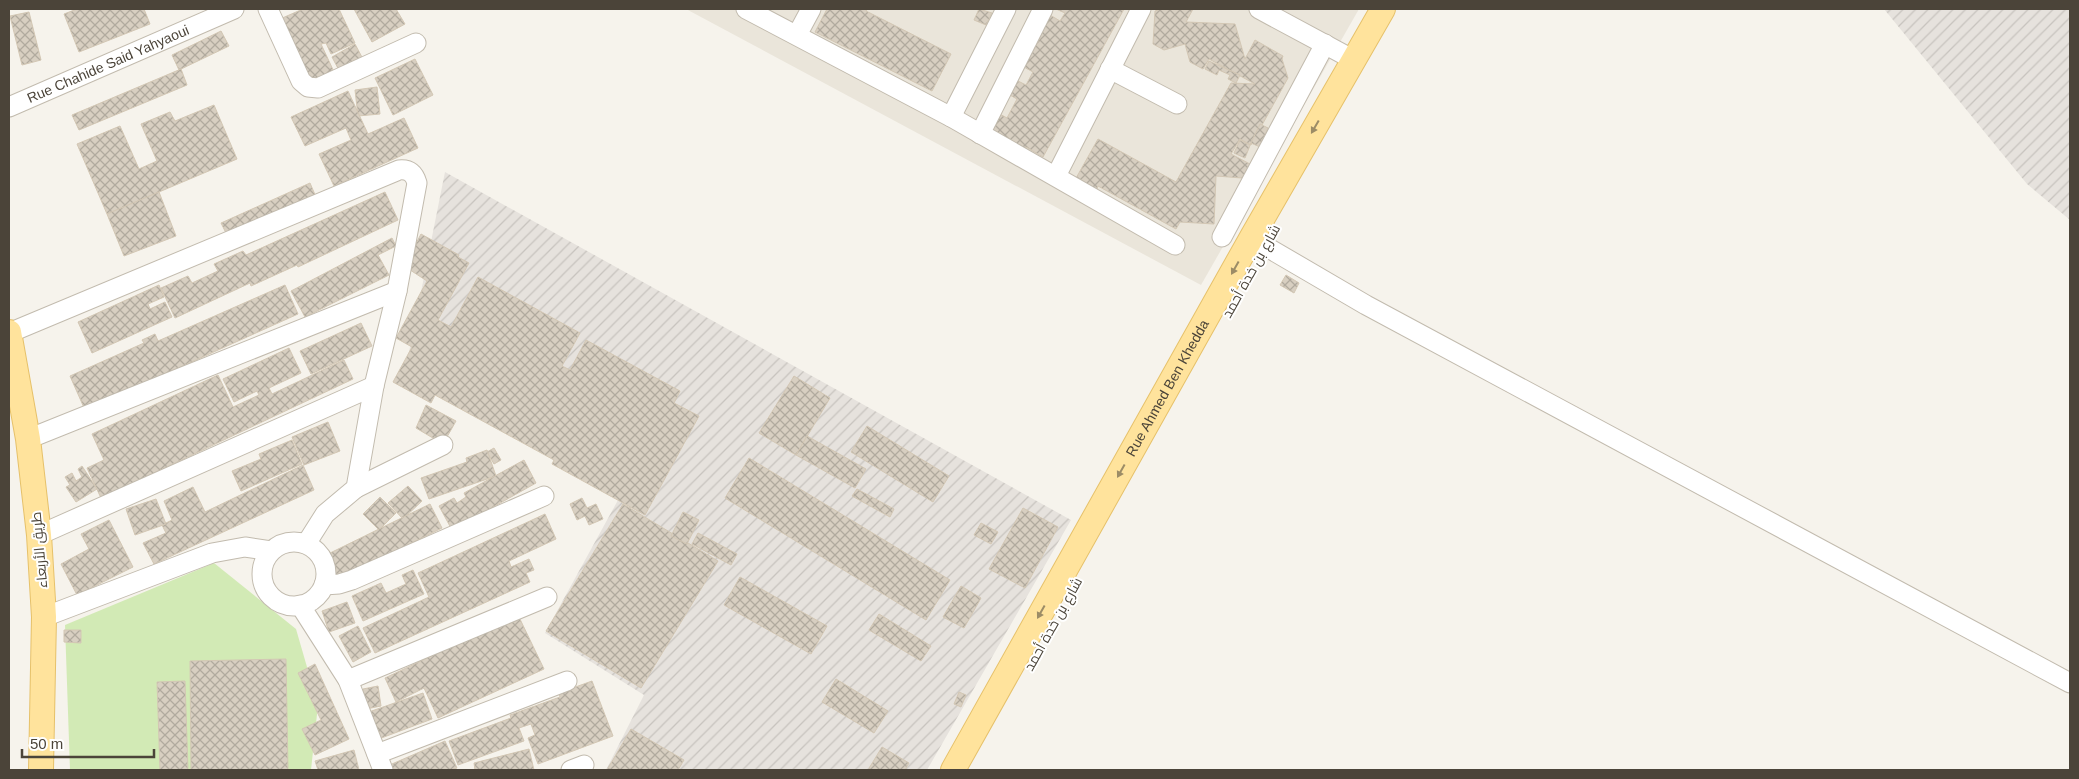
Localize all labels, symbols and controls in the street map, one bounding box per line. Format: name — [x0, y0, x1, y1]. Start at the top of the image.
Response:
street label: Rue Chahide Said Yahyaoui — [25, 22, 191, 106]
one-way arrow — [1311, 120, 1320, 133]
street label: شارع بن خدة أحمد — [1218, 221, 1284, 321]
one-way arrow — [1230, 261, 1239, 274]
street label: Rue Ahmed Ben Khedda — [1123, 317, 1212, 459]
one-way arrow — [1117, 463, 1125, 478]
street label: طريق الأربعاء — [28, 511, 51, 589]
street label: شارع بن خدة أحمد — [1020, 574, 1086, 674]
one-way arrow — [1037, 606, 1046, 619]
scale bar — [22, 726, 155, 758]
text: 50 m — [30, 735, 63, 752]

